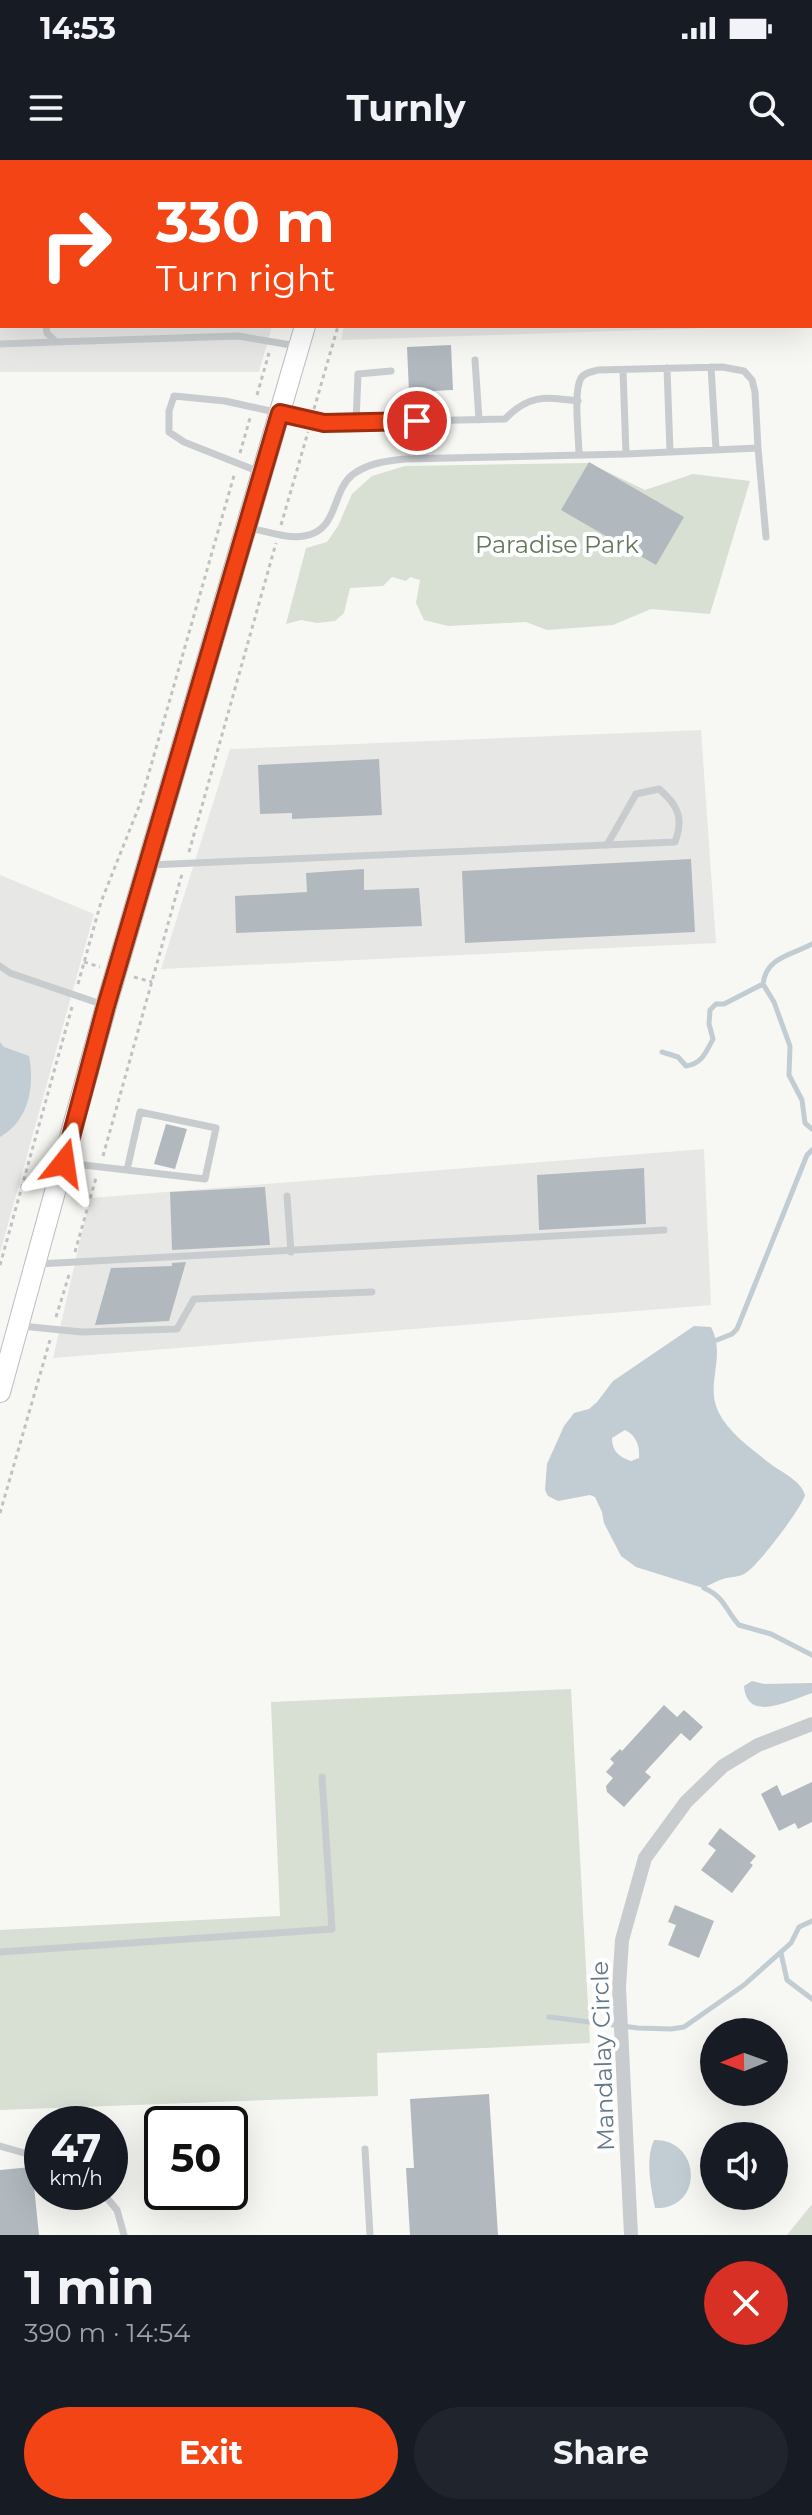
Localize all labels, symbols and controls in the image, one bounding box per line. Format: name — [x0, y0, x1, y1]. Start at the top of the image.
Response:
text: 14:53 — [40, 10, 116, 47]
icon: menu — [24, 86, 68, 130]
text: Turnly — [346, 86, 466, 130]
icon: search — [744, 86, 788, 130]
text: 330 m — [156, 188, 335, 256]
icon: right — [24, 192, 128, 296]
text: Turn right — [156, 256, 336, 300]
pin — [383, 387, 451, 455]
icon: arrive — [395, 399, 439, 443]
park label: Paradise Park — [475, 530, 640, 559]
position arrow — [22, 1121, 106, 1205]
street label: Mandalay Circle — [585, 1960, 620, 2152]
north arrow — [700, 2018, 788, 2106]
map controls — [700, 2018, 788, 2210]
speed limit sign: 50 — [144, 2106, 248, 2210]
button: sound — [700, 2122, 788, 2210]
text: 47 — [51, 2123, 101, 2172]
text: km/h — [49, 2166, 103, 2190]
text: 1 min — [24, 2258, 154, 2316]
button: close — [704, 2261, 788, 2345]
text: 390 m · 14:54 — [24, 2317, 190, 2349]
button: Exit — [24, 2407, 398, 2499]
button: Share — [414, 2407, 788, 2499]

